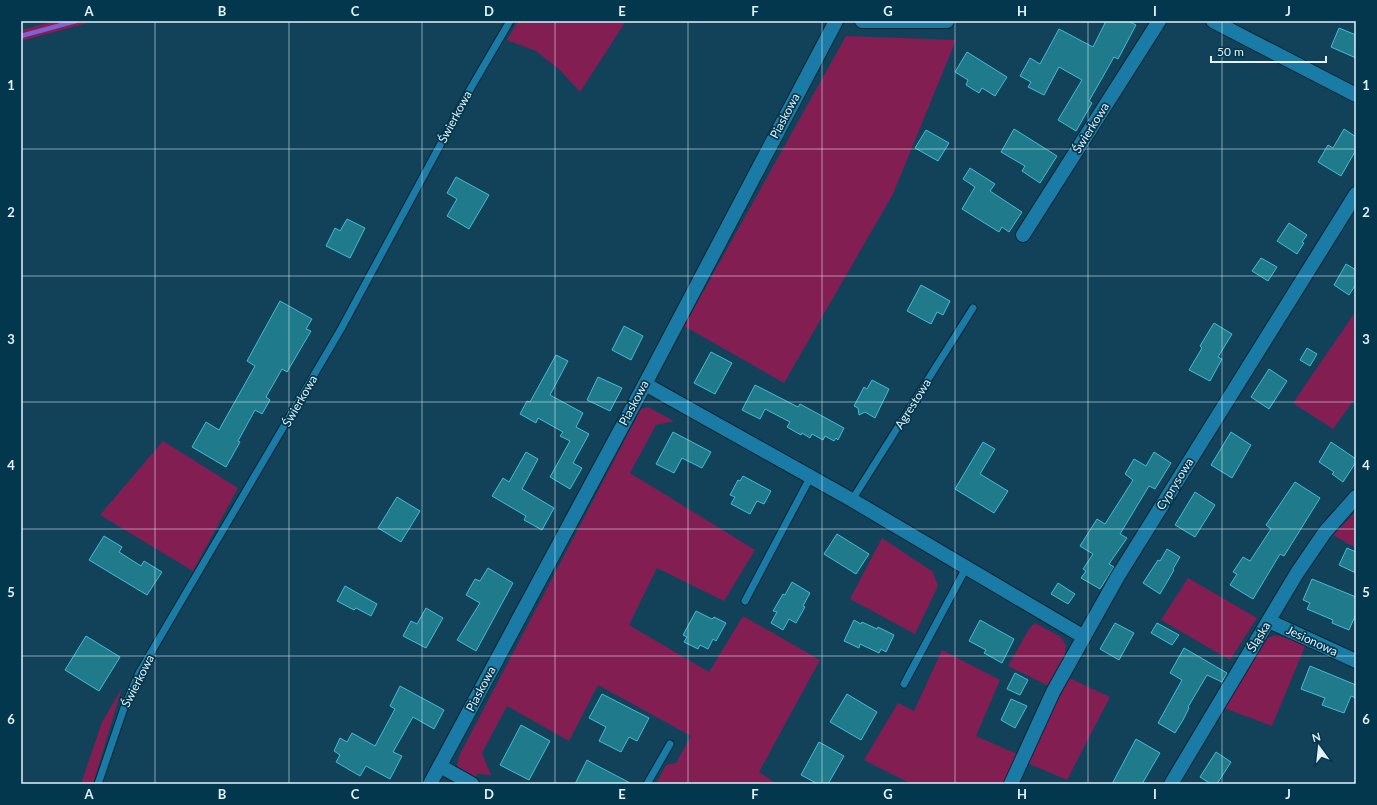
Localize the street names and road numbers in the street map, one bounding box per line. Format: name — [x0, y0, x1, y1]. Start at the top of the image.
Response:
street label: Świerkowa — [435, 88, 475, 145]
street label: Piaskowa — [766, 91, 803, 141]
street label: Świerkowa — [1069, 100, 1112, 156]
street label: Świerkowa — [279, 372, 320, 429]
street label: Agrestowa — [891, 376, 934, 432]
street label: Piaskowa — [615, 378, 652, 428]
street label: Cyprysowa — [1153, 455, 1196, 512]
street label: Śląska — [1244, 619, 1273, 655]
street label: Jesionowa — [1284, 622, 1340, 659]
street label: Świerkowa — [118, 652, 157, 710]
street label: Piaskowa — [462, 664, 499, 714]

